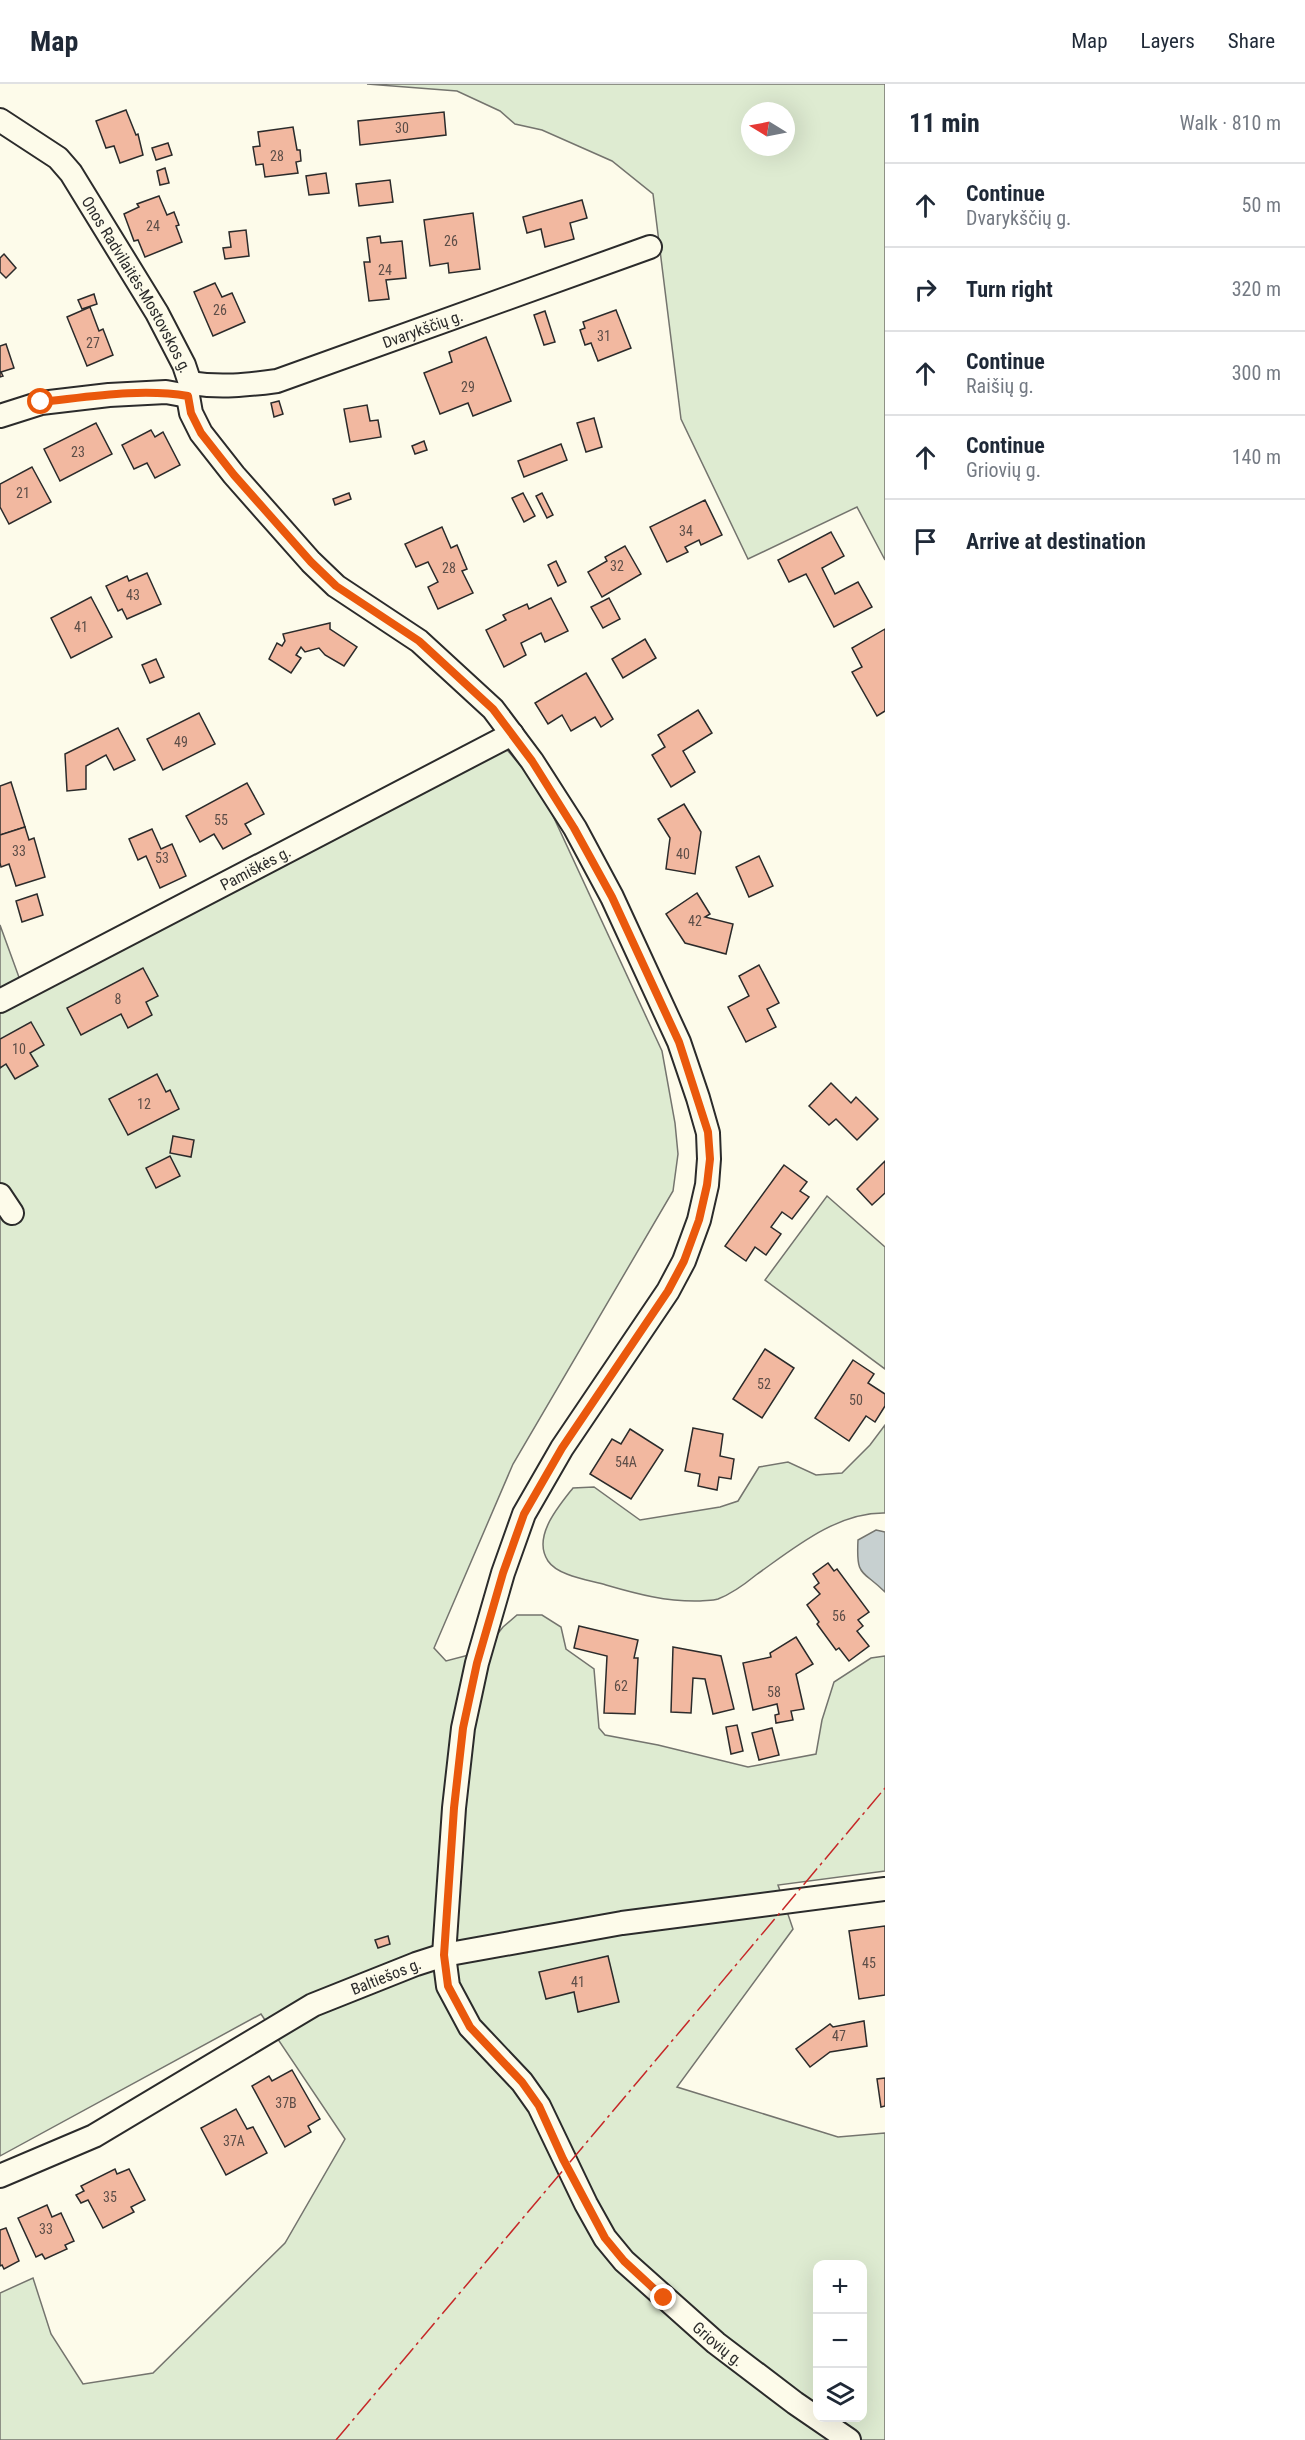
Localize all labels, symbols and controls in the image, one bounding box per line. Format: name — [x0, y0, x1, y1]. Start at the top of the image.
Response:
text: Map — [30, 25, 78, 58]
text: Map — [1071, 29, 1108, 53]
text: Layers — [1141, 29, 1195, 53]
text: Share — [1228, 29, 1275, 53]
north arrow — [741, 102, 795, 156]
text: 11 min — [909, 108, 980, 138]
text: Walk · 810 m — [1180, 111, 1281, 135]
house number: 30 — [395, 120, 409, 136]
house number: 28 — [270, 148, 284, 164]
text: Continue — [966, 181, 1045, 206]
icon: ahead — [909, 189, 942, 222]
street label: Onos Radvilaitės-Mostovskos g. — [78, 193, 195, 376]
text: 50 m — [1242, 193, 1281, 217]
text: Dvarykščių g. — [966, 206, 1071, 230]
house number: 24 — [146, 218, 160, 234]
house number: 26 — [444, 233, 458, 249]
house number: 24 — [378, 262, 392, 278]
icon: right — [909, 273, 942, 306]
text: Turn right — [966, 277, 1053, 302]
text: 320 m — [1232, 277, 1281, 301]
house number: 26 — [213, 302, 227, 318]
street label: Dvarykščių g. — [380, 306, 466, 352]
house number: 31 — [597, 328, 611, 344]
house number: 27 — [86, 335, 100, 351]
text: Continue — [966, 349, 1045, 374]
icon: ahead — [909, 357, 942, 390]
text: 300 m — [1232, 361, 1281, 385]
text: Raišių g. — [966, 374, 1034, 398]
house number: 29 — [461, 379, 475, 395]
route start — [27, 388, 53, 414]
text: Continue — [966, 433, 1045, 458]
icon: ahead — [909, 441, 942, 474]
house number: 23 — [71, 444, 85, 460]
text: 140 m — [1232, 445, 1281, 469]
text: Griovių g. — [966, 458, 1041, 482]
house number: 21 — [16, 485, 30, 501]
house number: 34 — [679, 523, 693, 539]
icon: arrive — [909, 525, 942, 558]
text: Arrive at destination — [966, 529, 1146, 554]
house number: 32 — [610, 558, 624, 574]
house number: 28 — [442, 560, 456, 576]
house number: 43 — [126, 587, 140, 603]
house number: 41 — [74, 619, 88, 635]
house number: 49 — [174, 734, 188, 750]
house number: 55 — [214, 812, 228, 828]
street label: Pamiškės g. — [217, 842, 294, 895]
house number: 33 — [12, 843, 26, 859]
house number: 40 — [676, 846, 690, 862]
house number: 53 — [155, 850, 169, 866]
house number: 42 — [688, 913, 702, 929]
house number: 8 — [115, 991, 122, 1007]
house number: 10 — [12, 1041, 26, 1057]
house number: 12 — [137, 1096, 151, 1112]
house number: 52 — [757, 1376, 771, 1392]
house number: 50 — [849, 1392, 863, 1408]
house number: 54A — [615, 1454, 637, 1470]
house number: 56 — [832, 1608, 846, 1624]
house number: 62 — [614, 1678, 628, 1694]
house number: 58 — [767, 1684, 781, 1700]
street label: Baltiešos g. — [348, 1954, 424, 1999]
house number: 45 — [862, 1955, 876, 1971]
house number: 41 — [571, 1974, 585, 1990]
house number: 47 — [832, 2028, 846, 2044]
house number: 37B — [275, 2095, 297, 2111]
house number: 37A — [223, 2133, 245, 2149]
house number: 35 — [103, 2189, 117, 2205]
house number: 33 — [39, 2221, 53, 2237]
map controls — [813, 2260, 867, 2422]
button: + — [813, 2260, 867, 2314]
route end — [650, 2284, 676, 2310]
button: − — [813, 2314, 867, 2368]
street label: Griovių g. — [689, 2318, 747, 2370]
button: layers — [813, 2368, 867, 2422]

